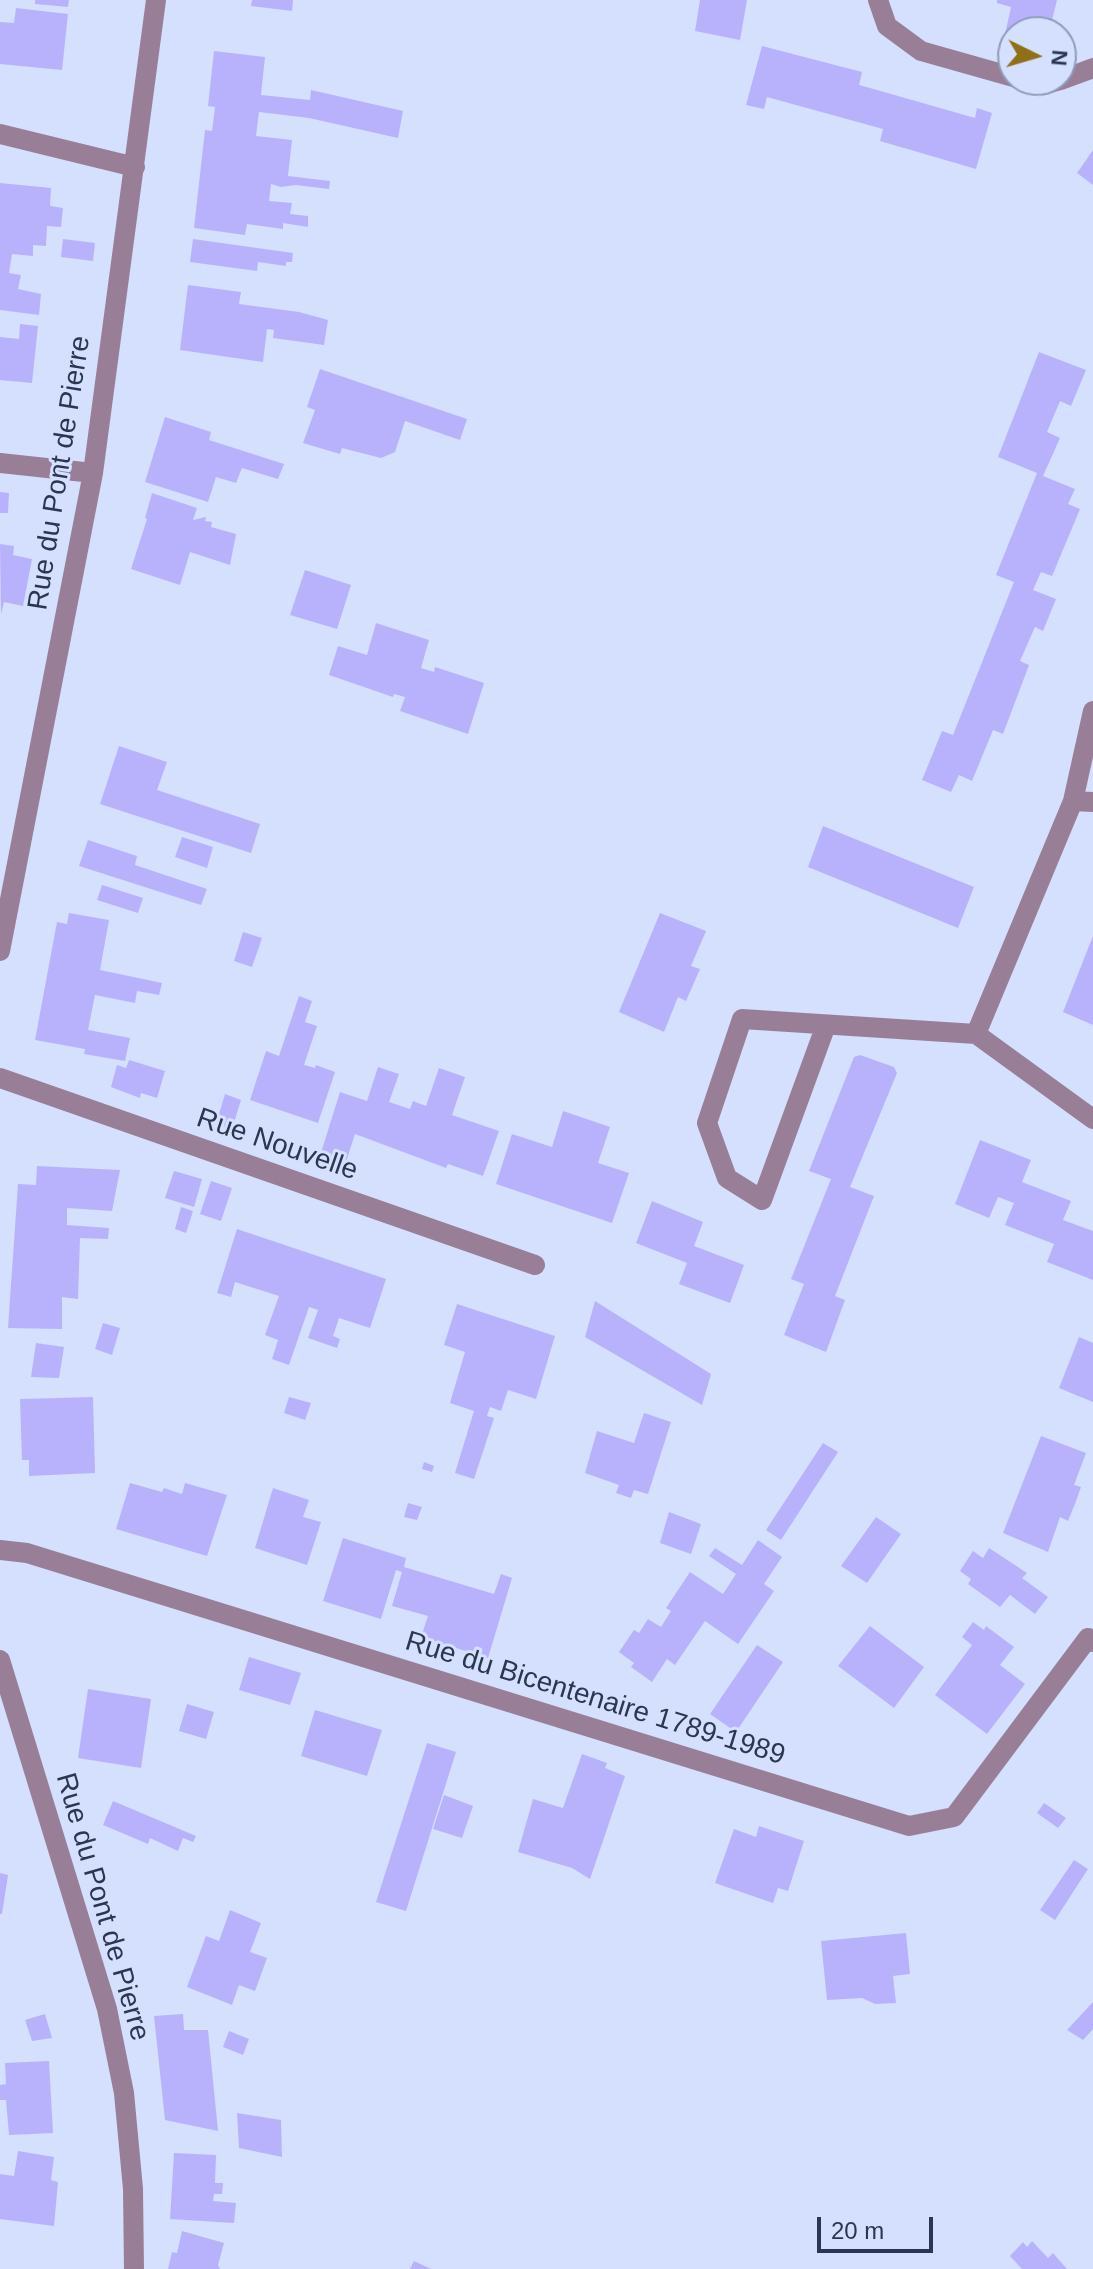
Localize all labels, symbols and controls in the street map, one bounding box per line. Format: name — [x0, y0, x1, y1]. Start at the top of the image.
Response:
north arrow — [997, 16, 1077, 96]
text: N — [1046, 49, 1073, 67]
street label: Rue du Pont de Pierre — [22, 334, 98, 612]
street label: Rue Nouvelle — [192, 1102, 362, 1188]
street label: Rue du Bicentenaire 1789-1989 — [401, 1625, 789, 1773]
street label: Rue du Pont de Pierre — [48, 1769, 156, 2045]
scale bar — [821, 2201, 937, 2251]
text: 20 m — [831, 2217, 884, 2244]

